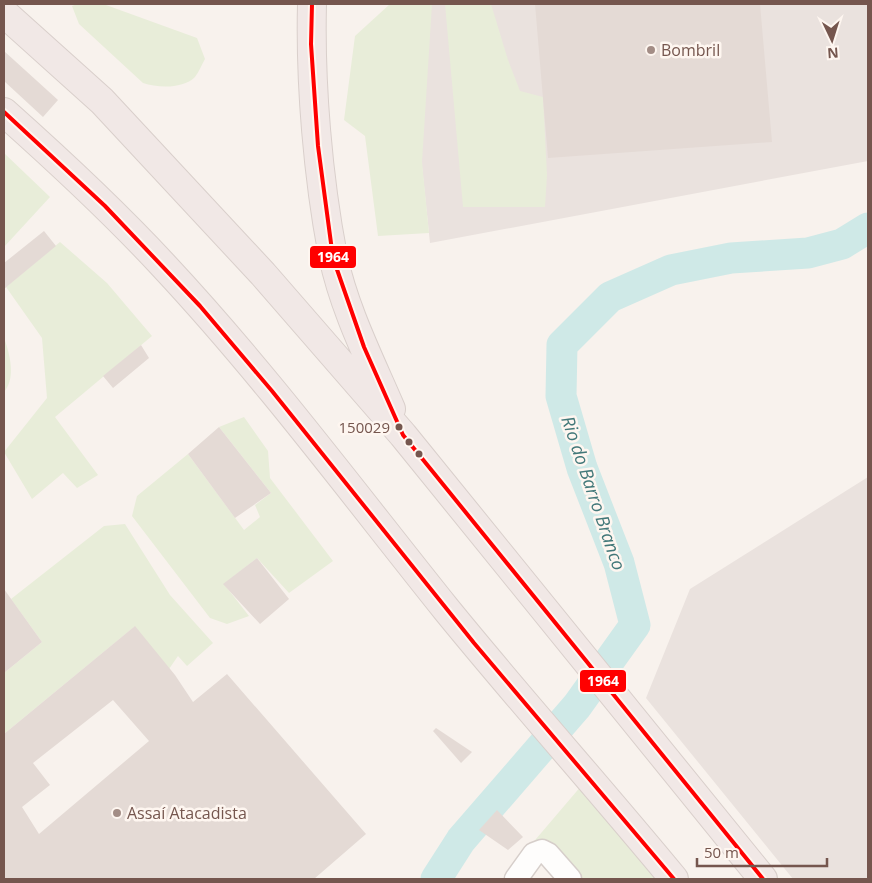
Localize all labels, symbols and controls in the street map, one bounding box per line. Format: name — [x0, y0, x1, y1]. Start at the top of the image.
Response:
north arrow — [807, 15, 857, 65]
place label: Bombril — [661, 39, 720, 61]
marker: Bombril — [645, 44, 657, 56]
text: N — [827, 44, 839, 63]
line badge: 1964 — [309, 245, 357, 269]
text: 1964 — [317, 247, 349, 266]
water label: Rio do Barro Branco — [556, 413, 632, 573]
place label: 150029 — [339, 417, 390, 437]
marker: 150029 — [394, 422, 404, 432]
unlabelled marker — [404, 437, 414, 447]
unlabelled marker — [414, 449, 424, 459]
line badge: 1964 — [579, 669, 627, 693]
text: 1964 — [587, 671, 619, 690]
place label: Assaí Atacadista — [127, 802, 247, 824]
marker: Assaí Atacadista — [111, 807, 123, 819]
scale bar — [697, 836, 827, 868]
text: 50 m — [704, 842, 739, 862]

